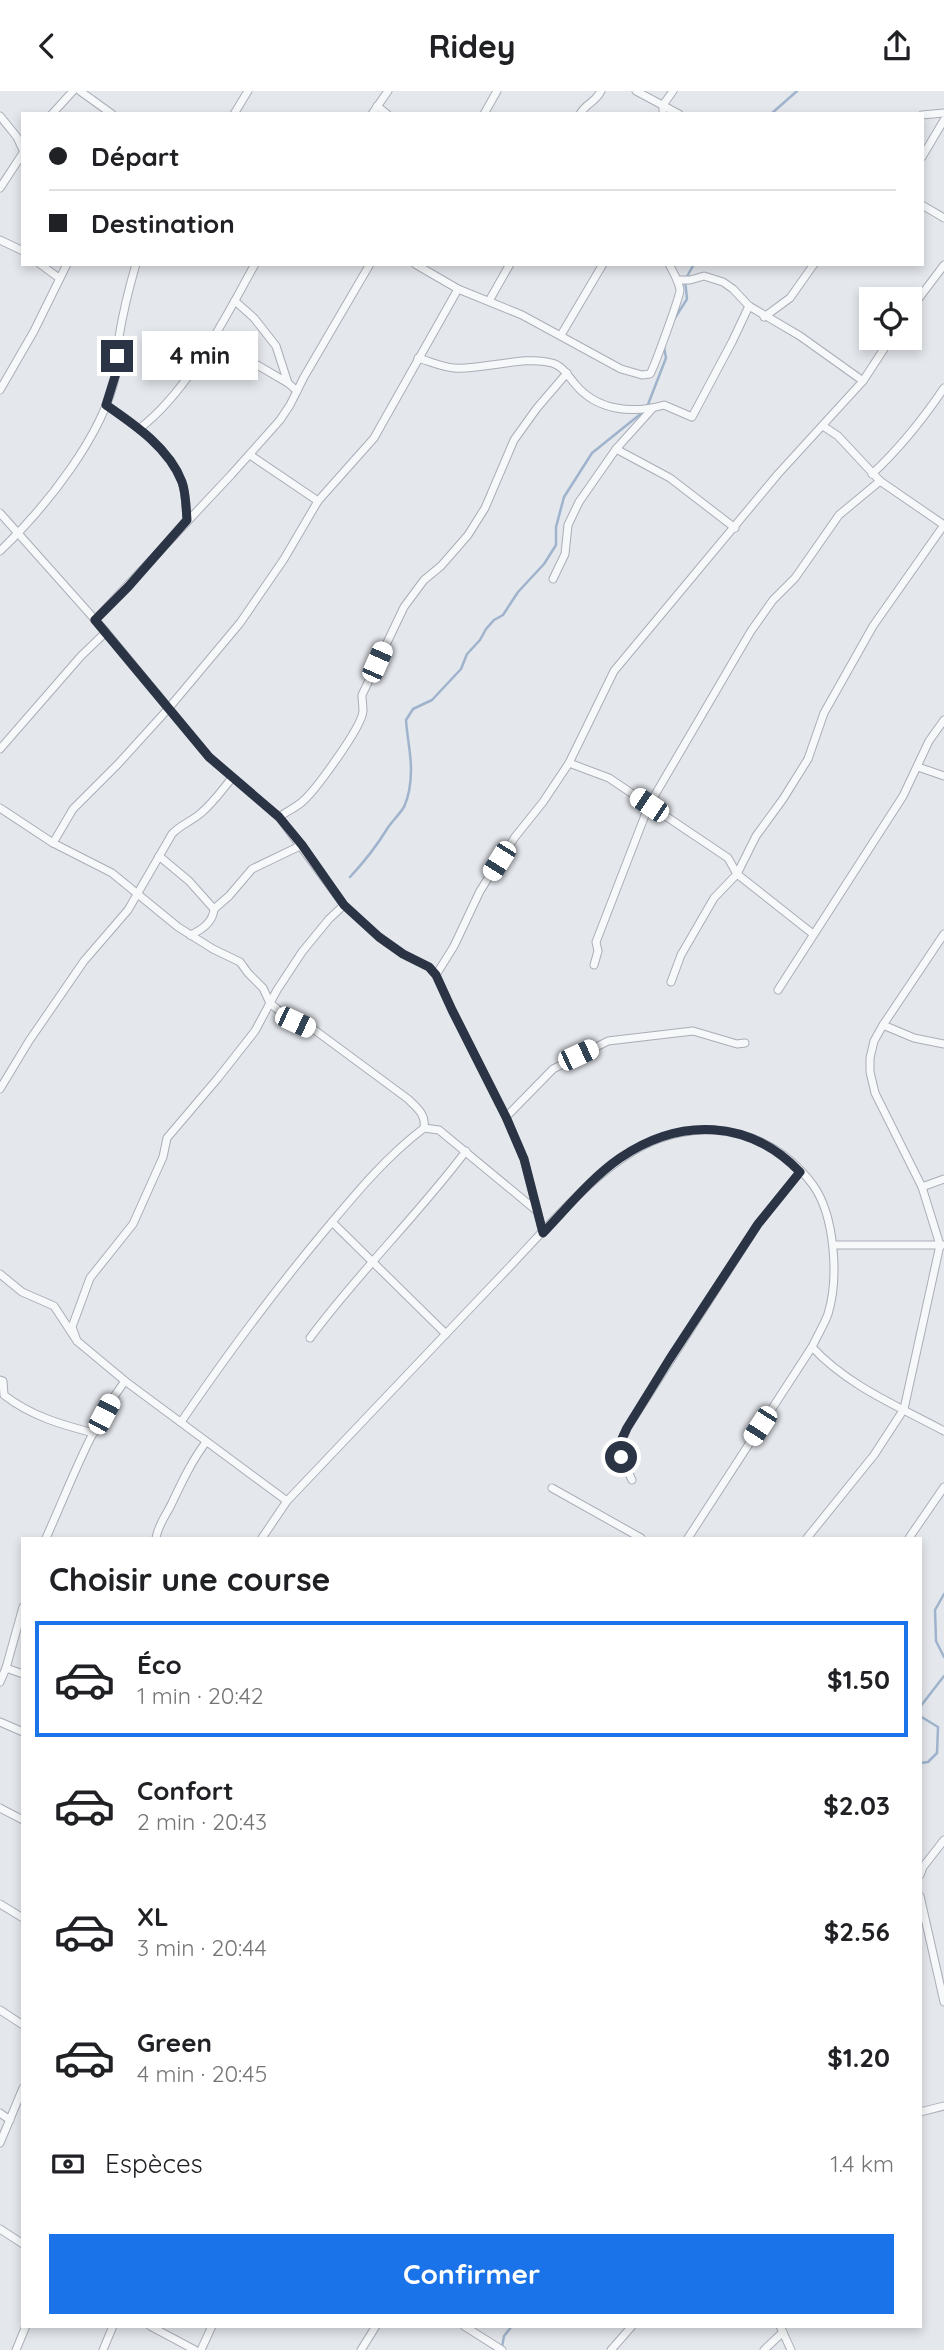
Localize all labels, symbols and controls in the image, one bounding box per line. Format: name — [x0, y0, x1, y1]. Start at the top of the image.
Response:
text: Ridey — [428, 26, 516, 66]
icon: back — [28, 27, 66, 65]
icon: share — [878, 27, 916, 65]
text: Départ — [91, 140, 180, 173]
text: Destination — [91, 207, 235, 240]
map controls — [859, 287, 922, 350]
button: locate — [859, 287, 922, 350]
callout: 4 min — [142, 331, 257, 381]
route end — [101, 340, 133, 372]
text: 4 min — [170, 341, 230, 370]
car — [359, 639, 396, 685]
car — [626, 785, 673, 825]
car — [479, 838, 520, 884]
car — [272, 1004, 319, 1040]
car — [555, 1037, 602, 1073]
car — [85, 1391, 124, 1437]
car — [740, 1403, 781, 1449]
route start — [605, 1441, 637, 1473]
text: Choisir une course — [49, 1559, 330, 1599]
icon: car — [53, 1648, 116, 1711]
text: Éco — [137, 1648, 182, 1681]
text: $1.50 — [827, 1663, 890, 1696]
text: 1 min · 20:42 — [137, 1681, 264, 1710]
icon: car — [53, 1774, 116, 1837]
text: Confort — [137, 1774, 234, 1807]
text: $2.03 — [823, 1789, 890, 1822]
text: 2 min · 20:43 — [137, 1807, 267, 1836]
icon: car — [53, 1900, 116, 1963]
text: XL — [137, 1900, 169, 1933]
text: $2.56 — [824, 1915, 890, 1948]
text: 3 min · 20:44 — [137, 1933, 267, 1962]
icon: car — [53, 2026, 116, 2089]
text: Green — [137, 2026, 212, 2059]
text: $1.20 — [827, 2041, 890, 2074]
text: 4 min · 20:45 — [137, 2059, 267, 2088]
icon: cash — [49, 2145, 87, 2183]
text: Espèces — [105, 2147, 203, 2180]
text: 1.4 km — [830, 2149, 894, 2178]
button: Confirmer — [49, 2234, 894, 2314]

